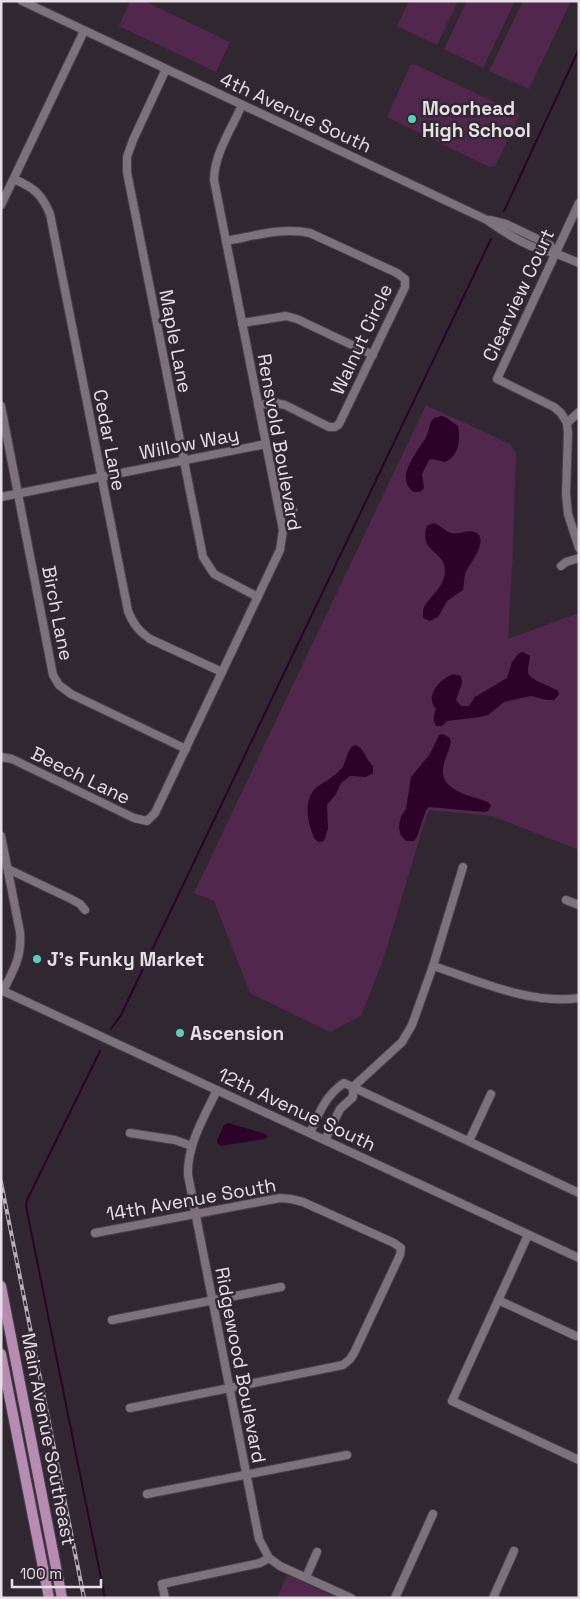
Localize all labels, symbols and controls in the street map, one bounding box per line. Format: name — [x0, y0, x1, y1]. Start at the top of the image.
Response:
street label: 4th Avenue South — [216, 66, 376, 158]
place label: Moorhead High School — [422, 96, 531, 143]
marker: Moorhead High School — [406, 113, 418, 125]
street label: Clearview Court — [477, 225, 560, 366]
street label: Walnut Circle — [325, 280, 398, 399]
street label: Maple Lane — [153, 287, 198, 395]
street label: Rensvold Boulevard — [252, 352, 307, 533]
street label: Cedar Lane — [87, 387, 132, 493]
street label: Willow Way — [137, 422, 241, 465]
street label: Birch Lane — [36, 564, 79, 663]
street label: Beech Lane — [27, 741, 134, 810]
place label: J's Funky Market — [47, 947, 204, 972]
marker: J's Funky Market — [31, 953, 43, 965]
place label: Ascension — [190, 1021, 284, 1046]
marker: Ascension — [174, 1027, 186, 1039]
street label: 12th Avenue South — [214, 1062, 380, 1157]
street label: 14th Avenue South — [104, 1172, 278, 1227]
street label: Ridgewood Boulevard — [209, 1265, 272, 1465]
street label: Main Avenue Southeast — [16, 1331, 81, 1548]
scale bar — [12, 1556, 101, 1588]
text: 100 m — [20, 1564, 62, 1583]

